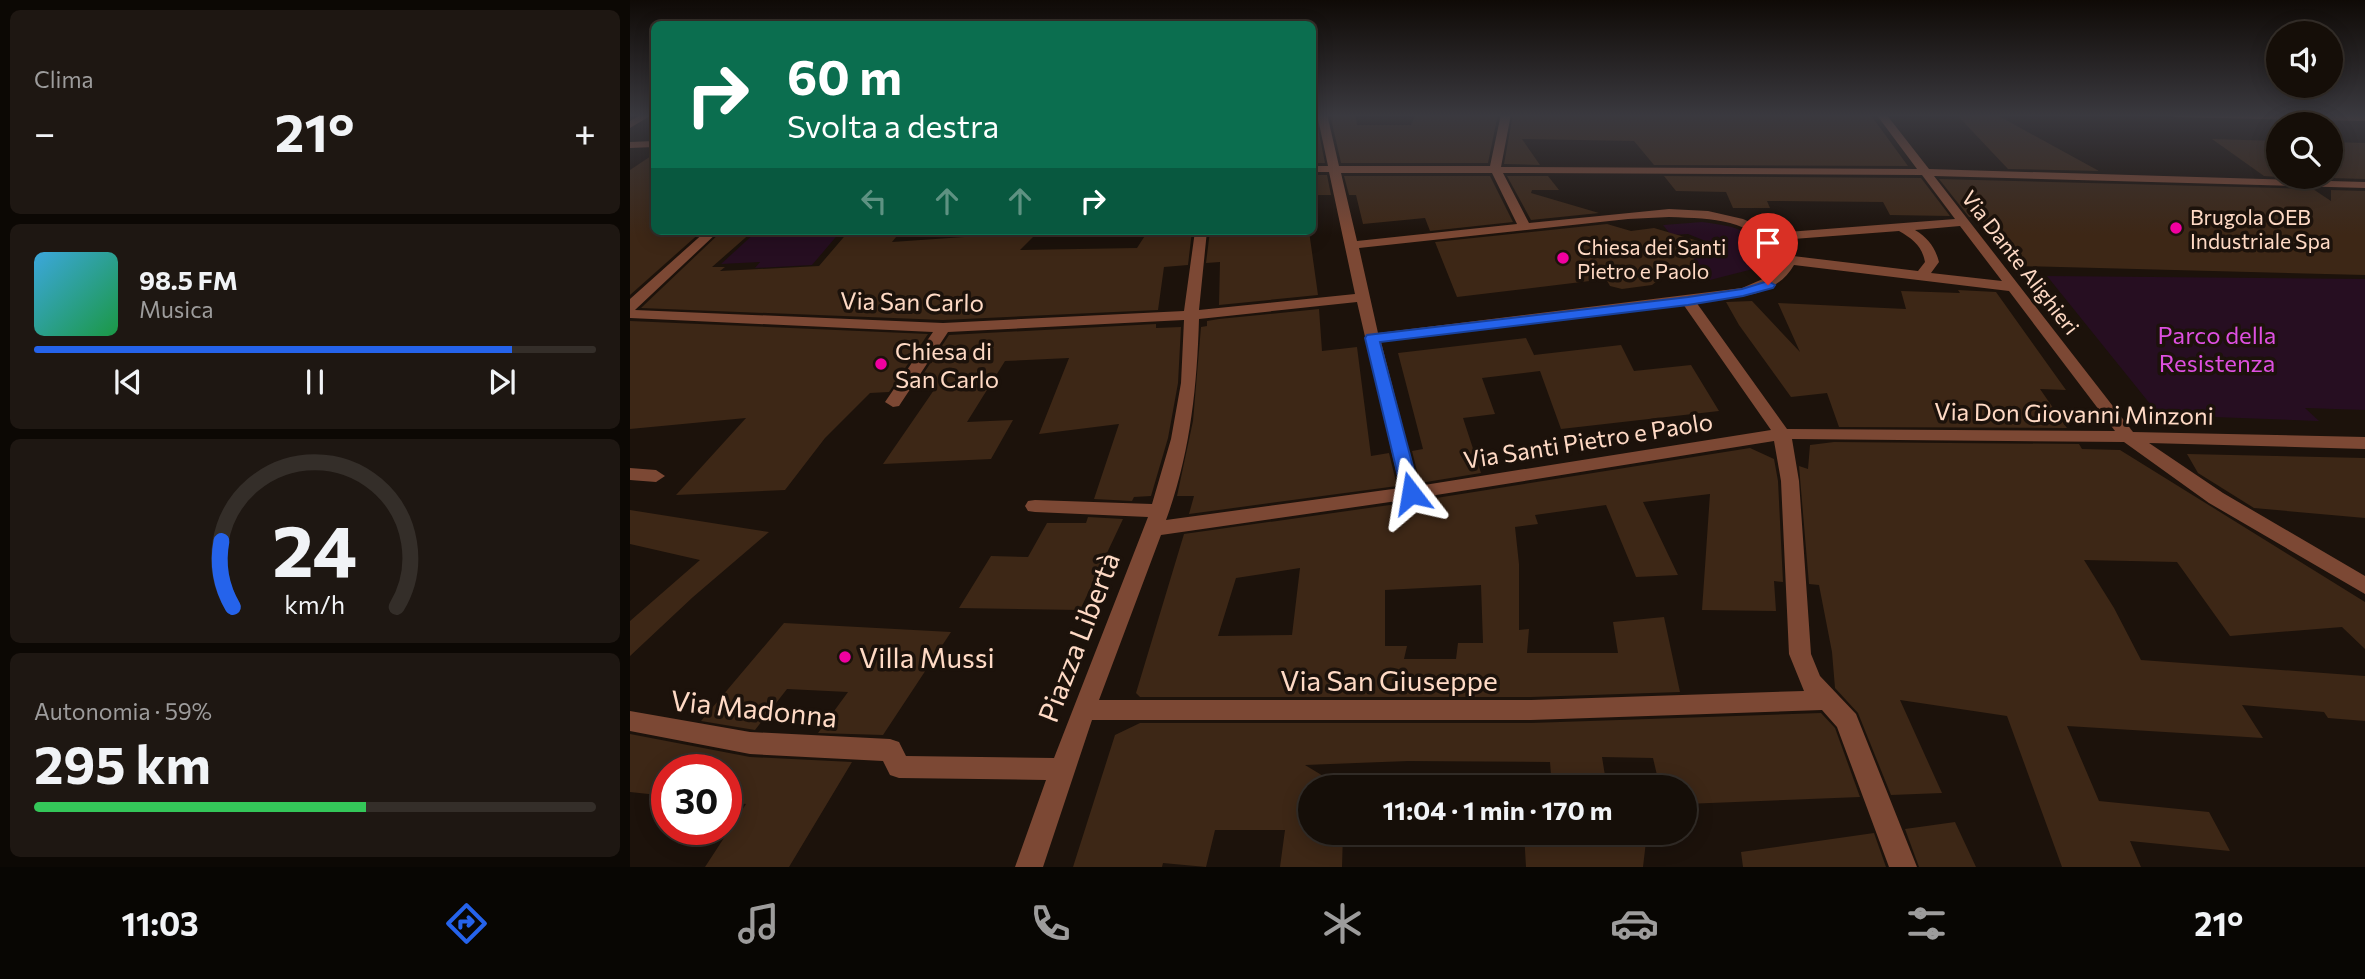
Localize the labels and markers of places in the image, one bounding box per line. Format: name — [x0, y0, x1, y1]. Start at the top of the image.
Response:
place label: Brugola OEB Industriale Spa — [2190, 204, 2331, 253]
pin — [1738, 213, 1798, 285]
marker: Brugola OEB Industriale Spa — [2168, 220, 2184, 236]
place label: Chiesa dei Santi Pietro e Paolo — [1577, 234, 1726, 283]
marker: Chiesa dei Santi Pietro e Paolo — [1555, 250, 1571, 266]
place label: Chiesa di San Carlo — [895, 336, 999, 393]
marker: Chiesa di San Carlo — [873, 356, 889, 372]
place label: Villa Mussi — [859, 640, 995, 674]
marker: Villa Mussi — [837, 649, 853, 665]

